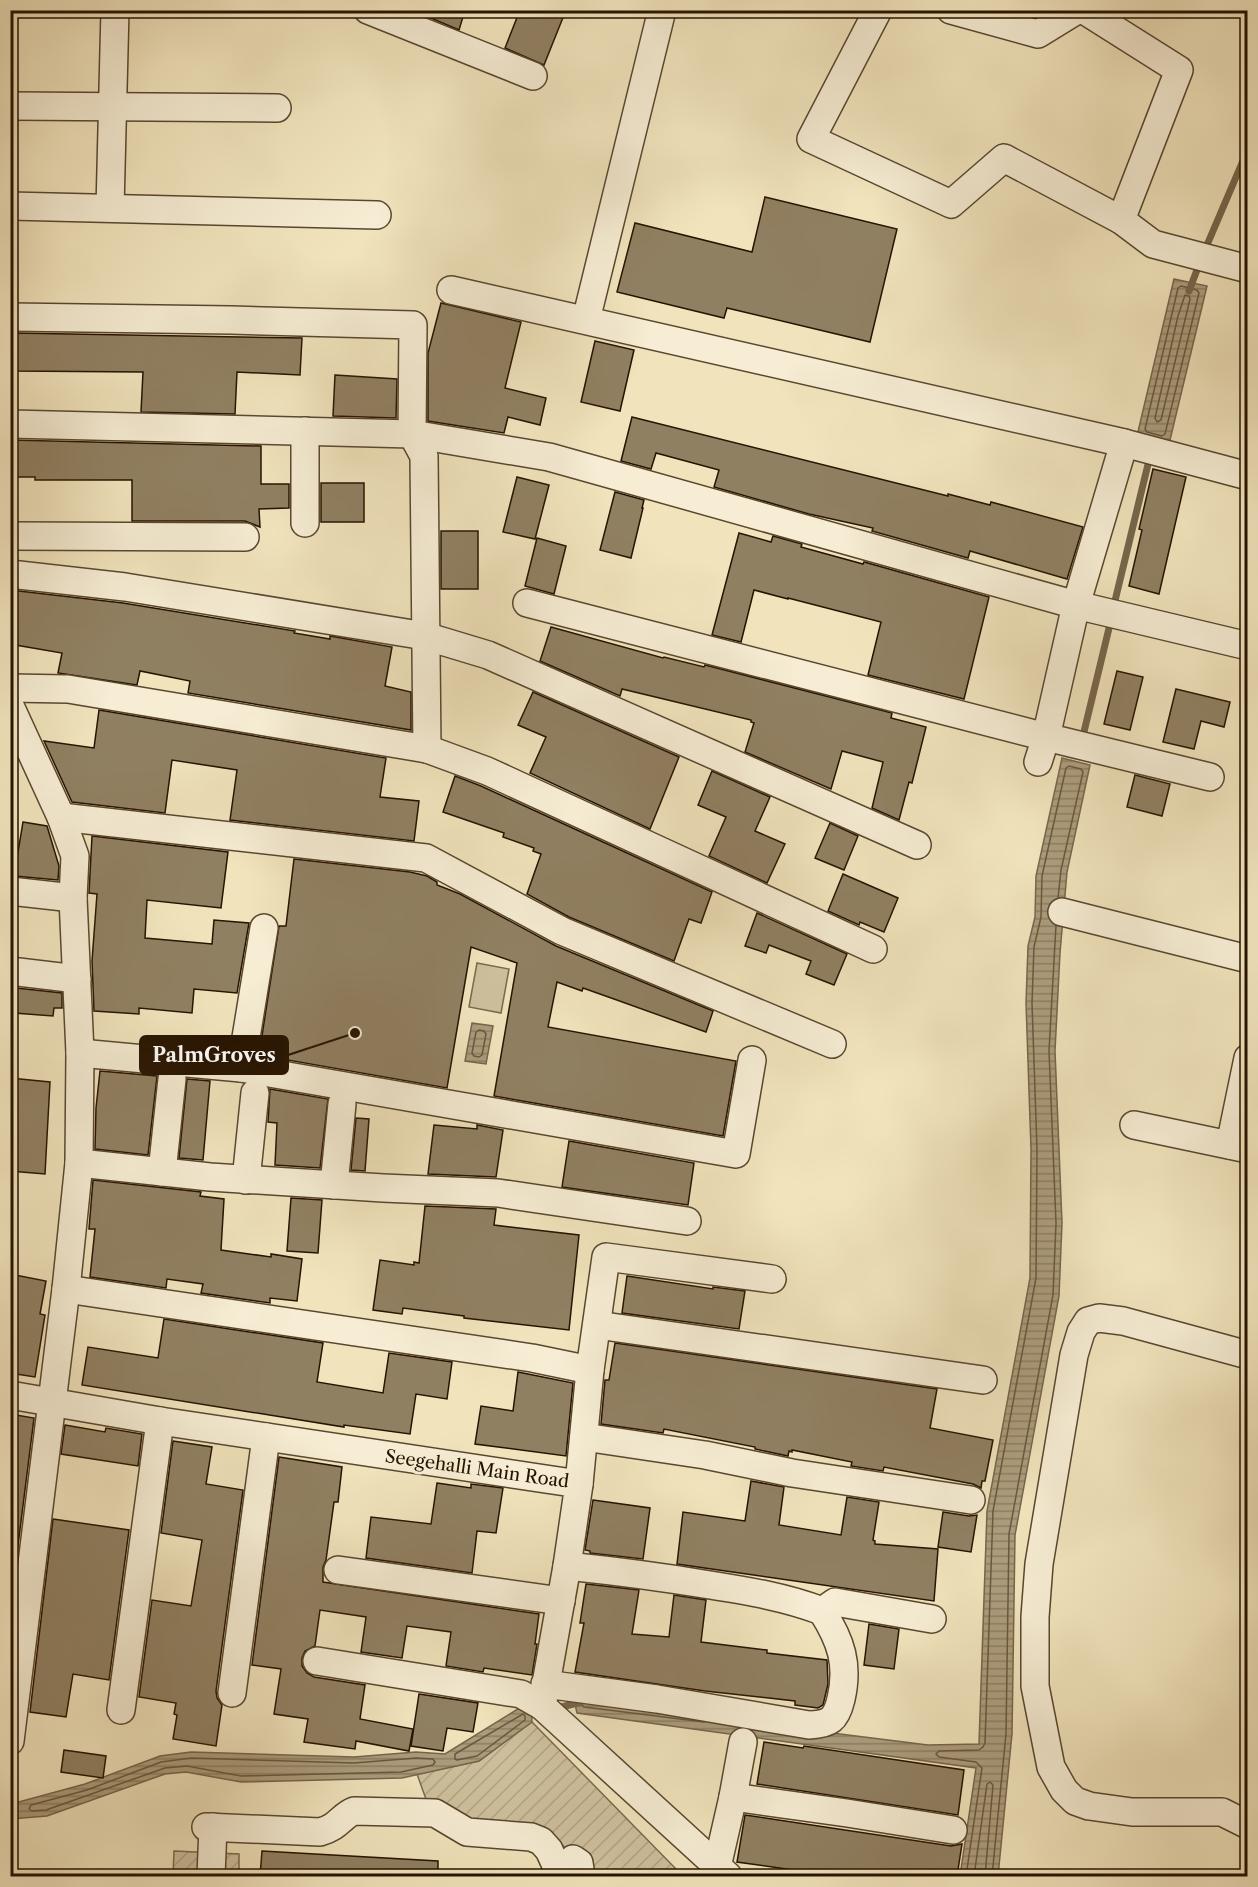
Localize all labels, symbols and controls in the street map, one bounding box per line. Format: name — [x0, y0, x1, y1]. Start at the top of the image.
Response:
callout: PalmGroves — [140, 1036, 288, 1074]
text: PalmGroves — [152, 1043, 276, 1067]
street label: Seegehalli Main Road — [383, 1445, 571, 1493]

